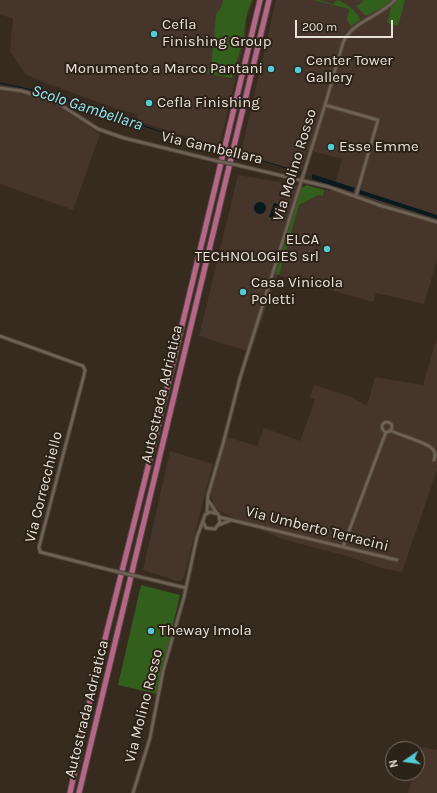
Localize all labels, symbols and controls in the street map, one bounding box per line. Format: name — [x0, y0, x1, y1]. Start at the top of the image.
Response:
scale bar — [297, 12, 395, 38]
place label: Cefla Finishing Group — [162, 16, 271, 51]
text: 200 m — [302, 20, 337, 34]
marker: Cefla Finishing Group — [149, 29, 159, 39]
place label: Center Tower Gallery — [306, 52, 393, 87]
place label: Monumento a Marco Pantani — [65, 60, 263, 78]
marker: Monumento a Marco Pantani — [266, 64, 276, 74]
marker: Center Tower Gallery — [293, 65, 303, 75]
water label: Scolo Gambellara — [29, 81, 145, 135]
place label: Cefla Finishing — [157, 94, 260, 112]
marker: Cefla Finishing — [144, 98, 154, 108]
street label: Via Molino Rosso — [269, 107, 321, 223]
street label: Via Gambellara — [160, 128, 264, 168]
place label: Esse Emme — [339, 138, 419, 156]
marker: Esse Emme — [326, 142, 336, 152]
place label: ELCA TECHNOLOGIES srl — [195, 231, 319, 266]
marker: ELCA TECHNOLOGIES srl — [322, 244, 332, 254]
place label: Casa Vinicola Poletti — [251, 274, 343, 309]
marker: Casa Vinicola Poletti — [238, 287, 248, 297]
street label: Autostrada Adriatica — [137, 323, 187, 465]
street label: Via Correcchiello — [21, 430, 67, 544]
street label: Via Umberto Terracini — [244, 502, 390, 556]
place label: Theway Imola — [159, 622, 252, 640]
marker: Theway Imola — [146, 626, 156, 636]
street label: Autostrada Adriatica — [61, 638, 113, 780]
street label: Via Molino Rosso — [121, 647, 167, 765]
north arrow — [385, 741, 425, 781]
text: N — [387, 758, 401, 769]

